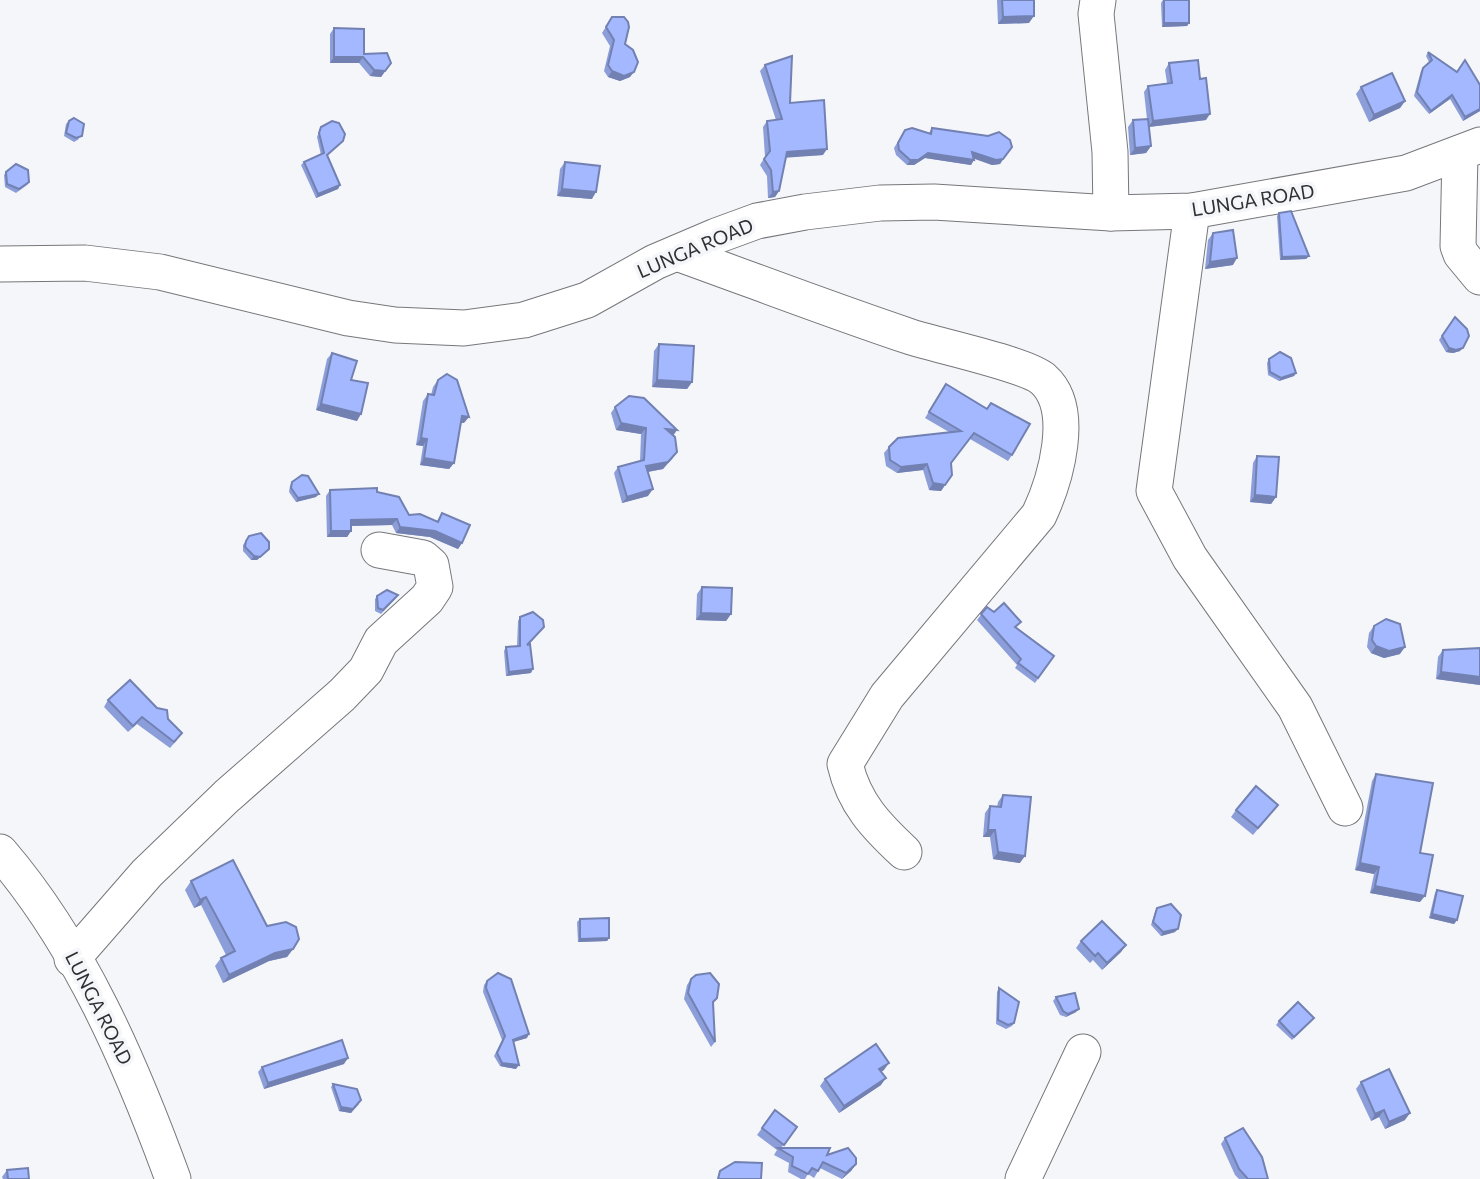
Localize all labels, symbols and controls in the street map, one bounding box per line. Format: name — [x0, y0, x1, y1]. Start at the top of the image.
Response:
street label: LUNGA ROAD — [1190, 178, 1316, 221]
street label: LUNGA ROAD — [633, 213, 756, 282]
street label: LUNGA ROAD — [61, 947, 138, 1068]

